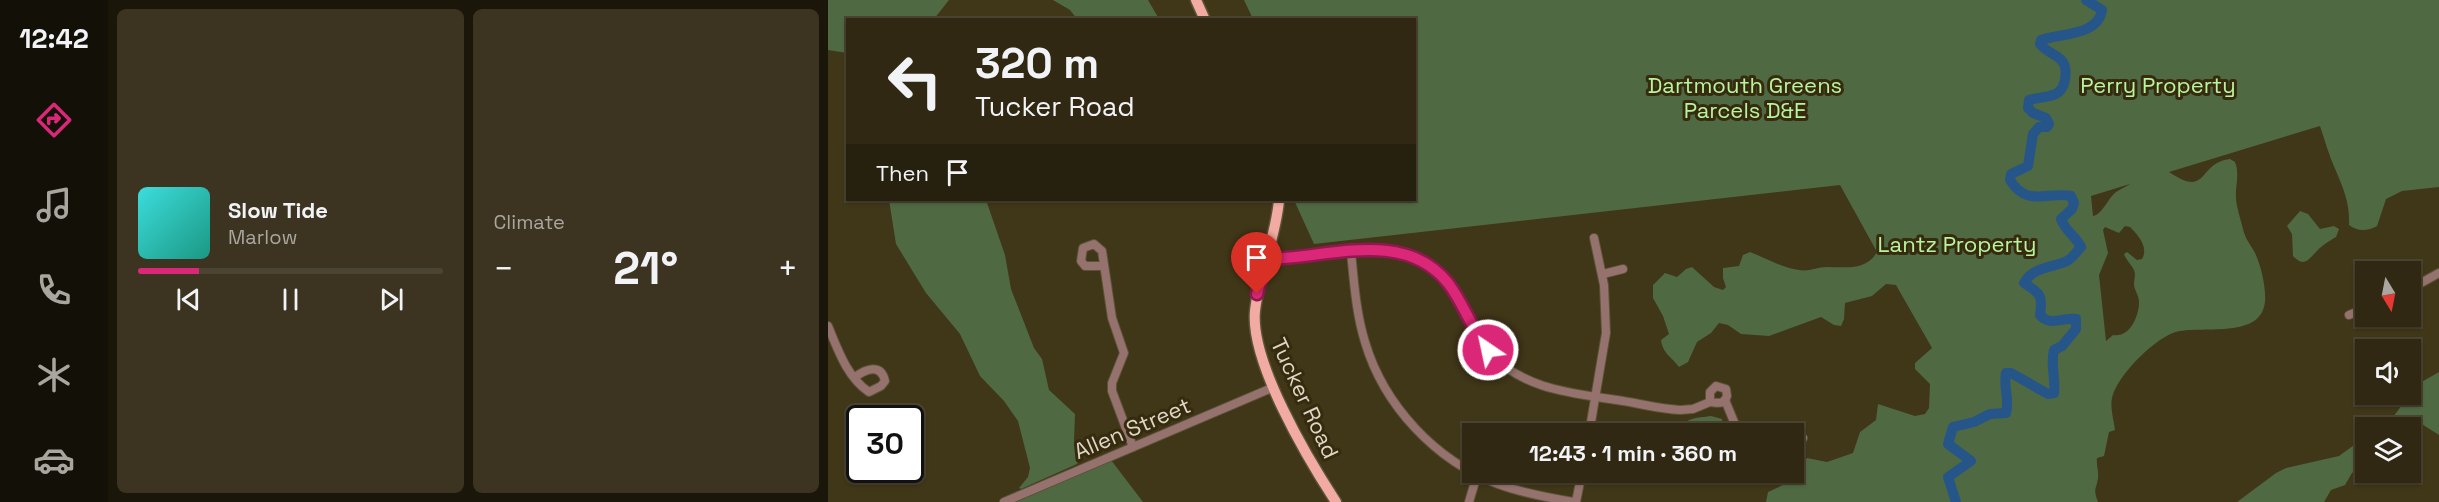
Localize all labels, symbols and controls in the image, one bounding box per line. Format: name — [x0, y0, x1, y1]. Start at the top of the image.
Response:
text: 12:42 — [19, 21, 89, 56]
text: 320 m — [975, 37, 1099, 90]
icon: left — [876, 42, 954, 120]
park label: Dartmouth Greens Parcels D&E — [1648, 71, 1842, 124]
park label: Perry Property — [2080, 71, 2236, 99]
text: Tucker Road — [975, 89, 1135, 124]
icon: directions — [33, 99, 75, 141]
icon: arrive — [941, 156, 974, 189]
text: Then — [876, 159, 929, 187]
icon: music — [33, 184, 75, 226]
text: Slow Tide — [228, 196, 328, 224]
text: Climate — [494, 209, 565, 235]
text: Marlow — [228, 224, 297, 250]
park label: Lantz Property — [1878, 230, 2036, 258]
pin — [1231, 232, 1282, 294]
text: 21° — [613, 240, 678, 297]
icon: arrive — [1240, 241, 1273, 274]
text: − — [494, 248, 514, 290]
text: + — [778, 248, 798, 290]
north arrow — [2355, 261, 2421, 327]
map controls — [2355, 261, 2421, 483]
icon: phone — [33, 269, 75, 311]
icon: previous — [172, 283, 205, 316]
icon: pause — [274, 283, 307, 316]
icon: next — [375, 283, 408, 316]
position arrow — [1456, 318, 1520, 382]
street label: Tucker Road — [1265, 333, 1345, 463]
button: sound — [2355, 339, 2421, 405]
icon: climate — [33, 354, 75, 396]
street label: Allen Street — [1069, 391, 1195, 465]
speed limit sign: 30 — [846, 405, 924, 483]
button: layers — [2355, 417, 2421, 483]
icon: car — [33, 439, 75, 481]
text: 12:43 · 1 min · 360 m — [1529, 439, 1737, 467]

